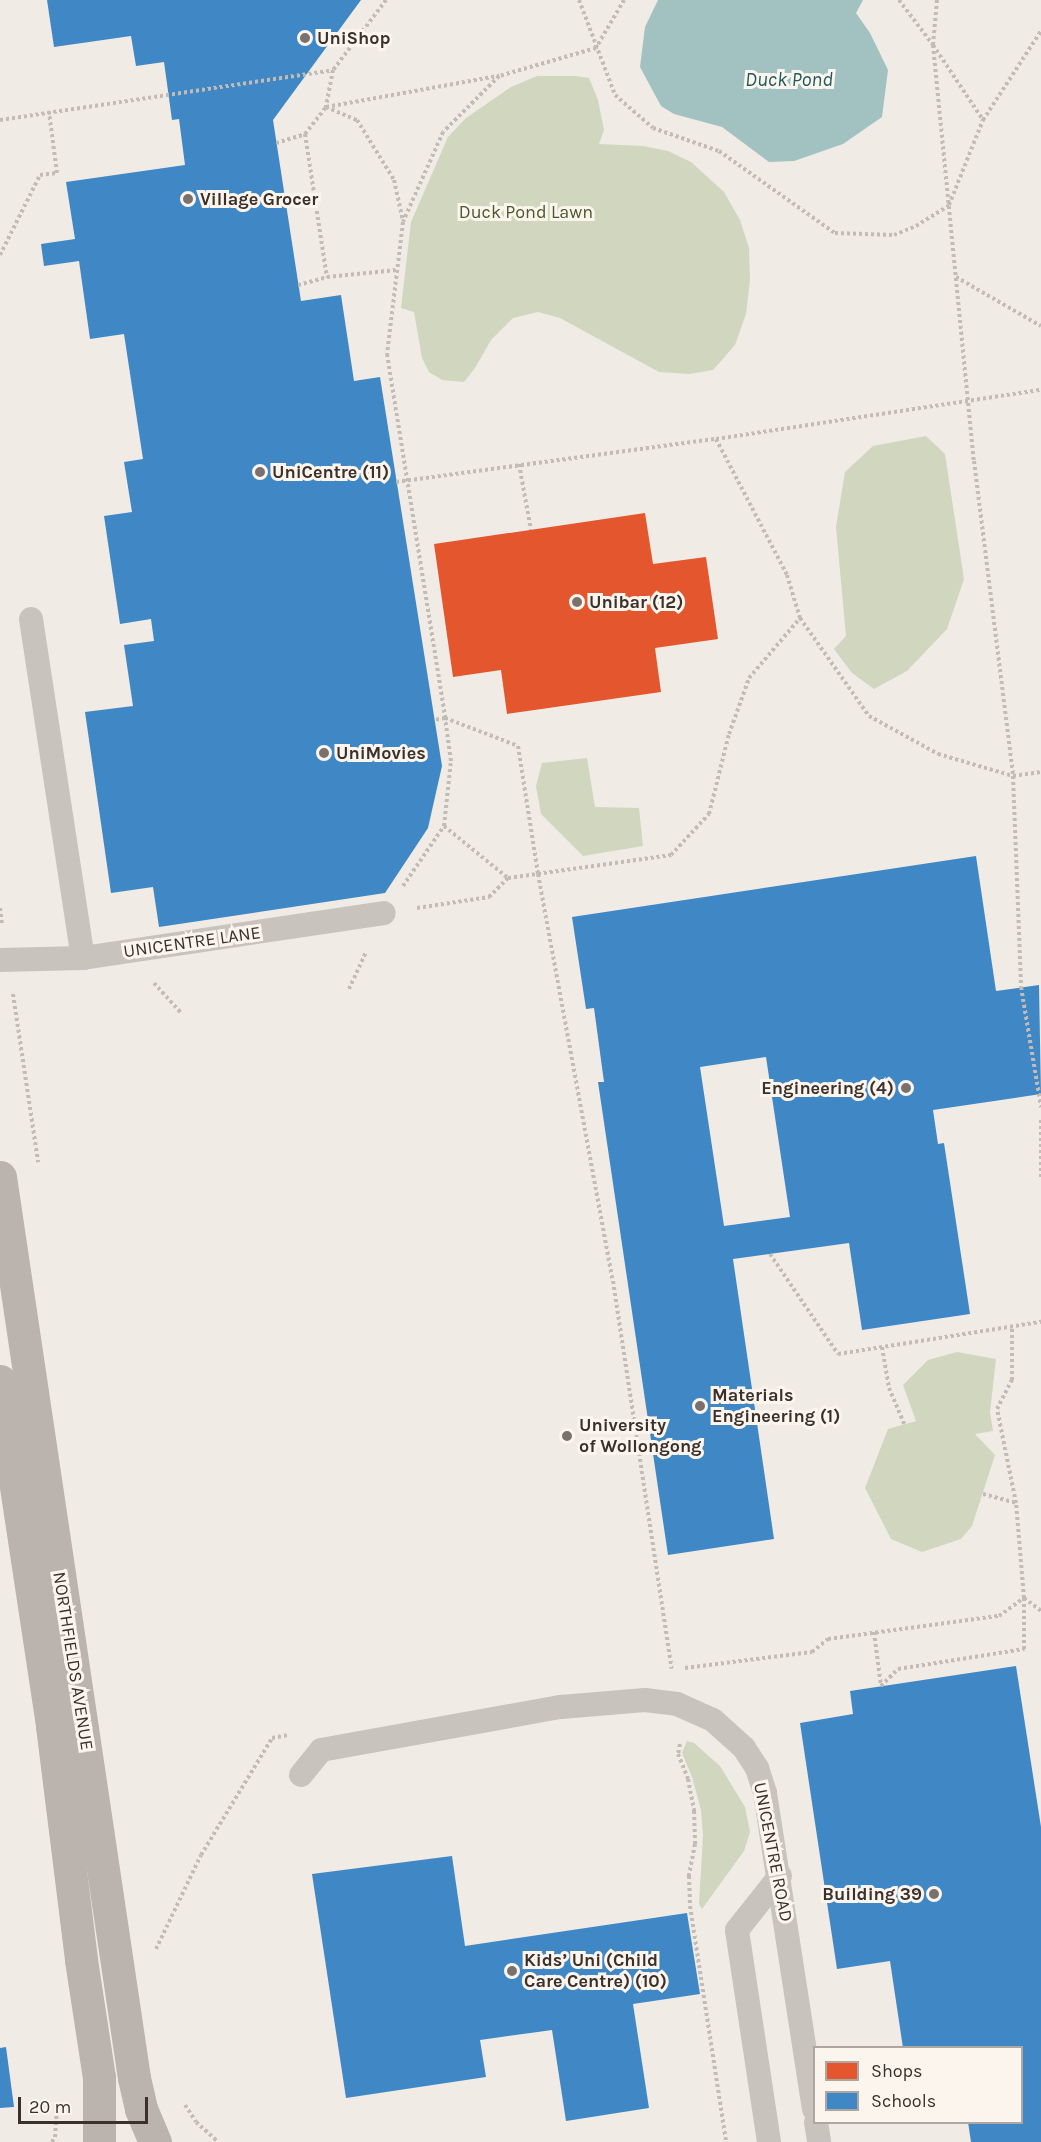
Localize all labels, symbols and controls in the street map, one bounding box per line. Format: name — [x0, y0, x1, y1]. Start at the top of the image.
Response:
place label: UniShop — [317, 27, 390, 49]
marker: UniShop — [298, 31, 312, 45]
water label: Duck Pond — [745, 67, 833, 91]
place label: Village Grocer — [200, 188, 318, 210]
marker: Village Grocer — [181, 192, 195, 206]
park label: Duck Pond Lawn — [459, 201, 593, 223]
place label: UniCentre (11) — [272, 461, 389, 483]
marker: UniCentre (11) — [253, 465, 267, 479]
place label: Unibar (12) — [589, 591, 683, 613]
marker: Unibar (12) — [570, 595, 584, 609]
place label: UniMovies — [336, 742, 426, 764]
marker: UniMovies — [317, 746, 331, 760]
street label: UNICENTRE LANE — [122, 922, 262, 962]
place label: Engineering (4) — [761, 1077, 894, 1099]
marker: Engineering (4) — [899, 1081, 913, 1095]
place label: Materials Engineering (1) — [712, 1385, 840, 1428]
marker: Materials Engineering (1) — [693, 1399, 707, 1413]
place label: University of Wollongong — [579, 1415, 702, 1458]
marker: University of Wollongong — [560, 1429, 574, 1443]
street label: NORTHFIELDS AVENUE — [48, 1570, 98, 1752]
street label: UNICENTRE ROAD — [749, 1780, 797, 1924]
place label: Building 39 — [822, 1883, 922, 1905]
marker: Building 39 — [927, 1887, 941, 1901]
place label: Kids’ Uni (Child Care Centre) (10) — [524, 1950, 667, 1992]
marker: Kids’ Uni (Child Care Centre) (10) — [505, 1964, 519, 1978]
legend — [813, 2046, 1023, 2124]
text: Shops — [871, 2060, 923, 2082]
scale bar — [21, 2085, 152, 2123]
text: Schools — [871, 2090, 936, 2112]
text: 20 m — [29, 2096, 71, 2118]

